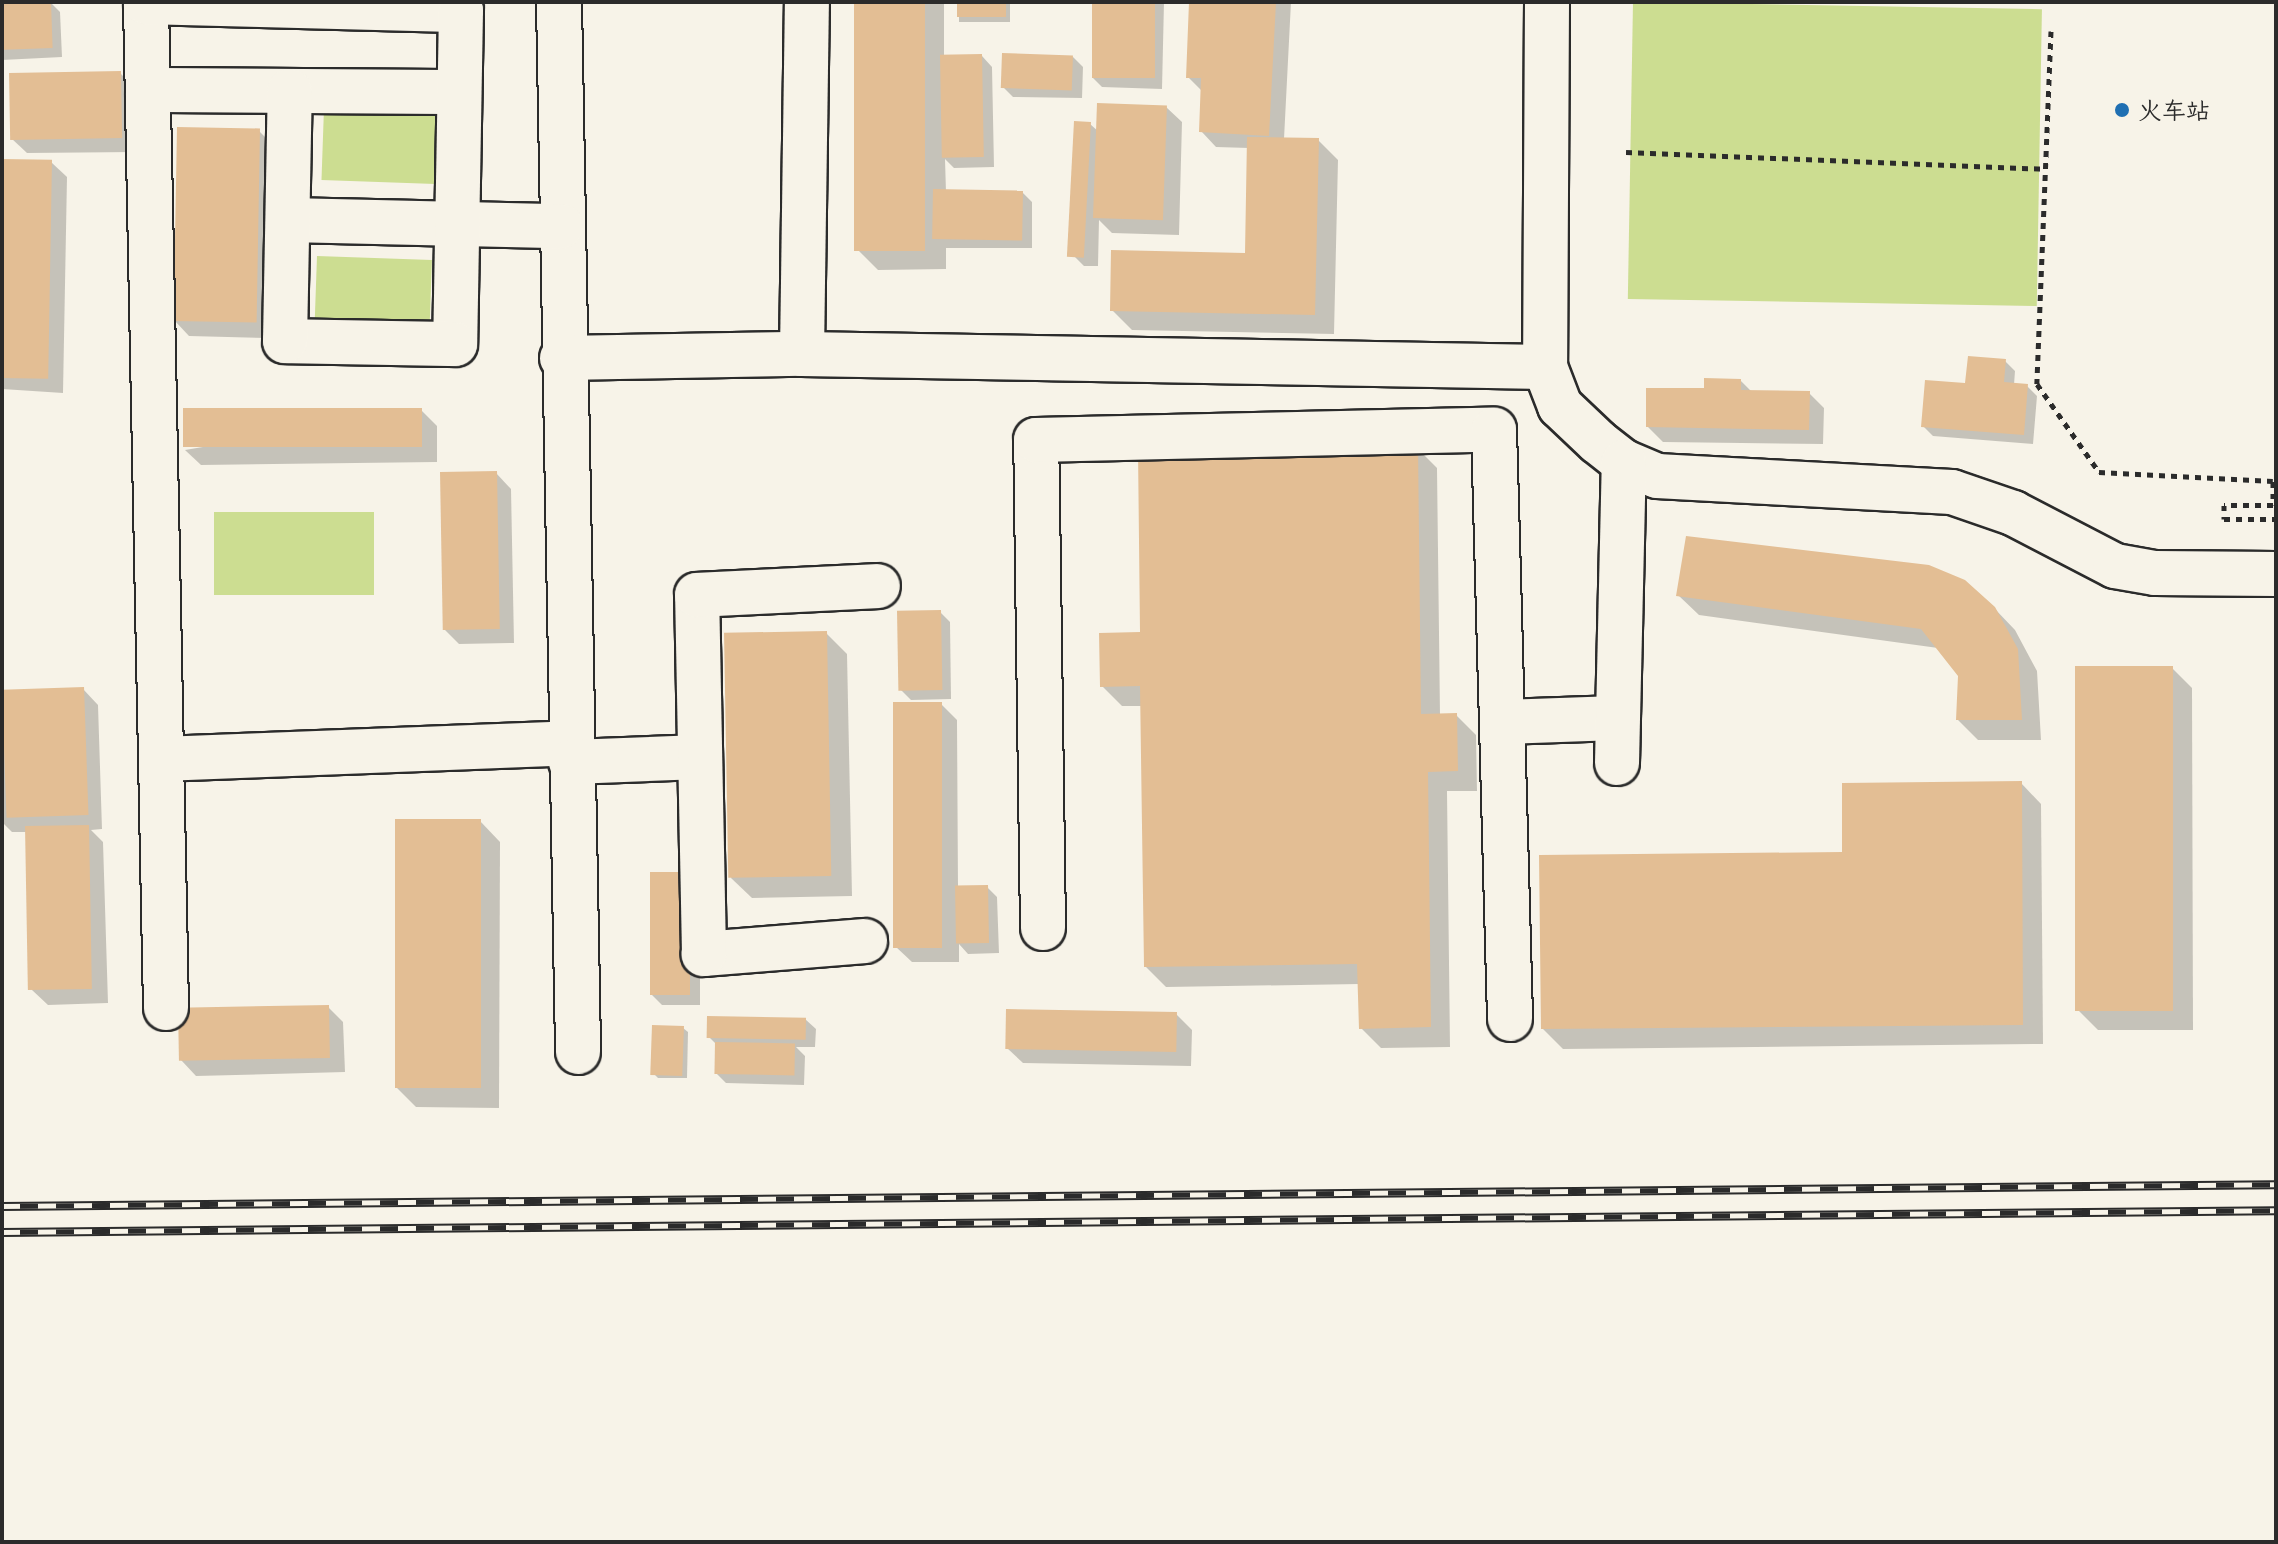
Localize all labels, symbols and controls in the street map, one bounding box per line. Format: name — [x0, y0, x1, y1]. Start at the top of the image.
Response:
place label: 火车站 — [2138, 96, 2210, 124]
marker: 火车站 — [2113, 101, 2131, 119]

